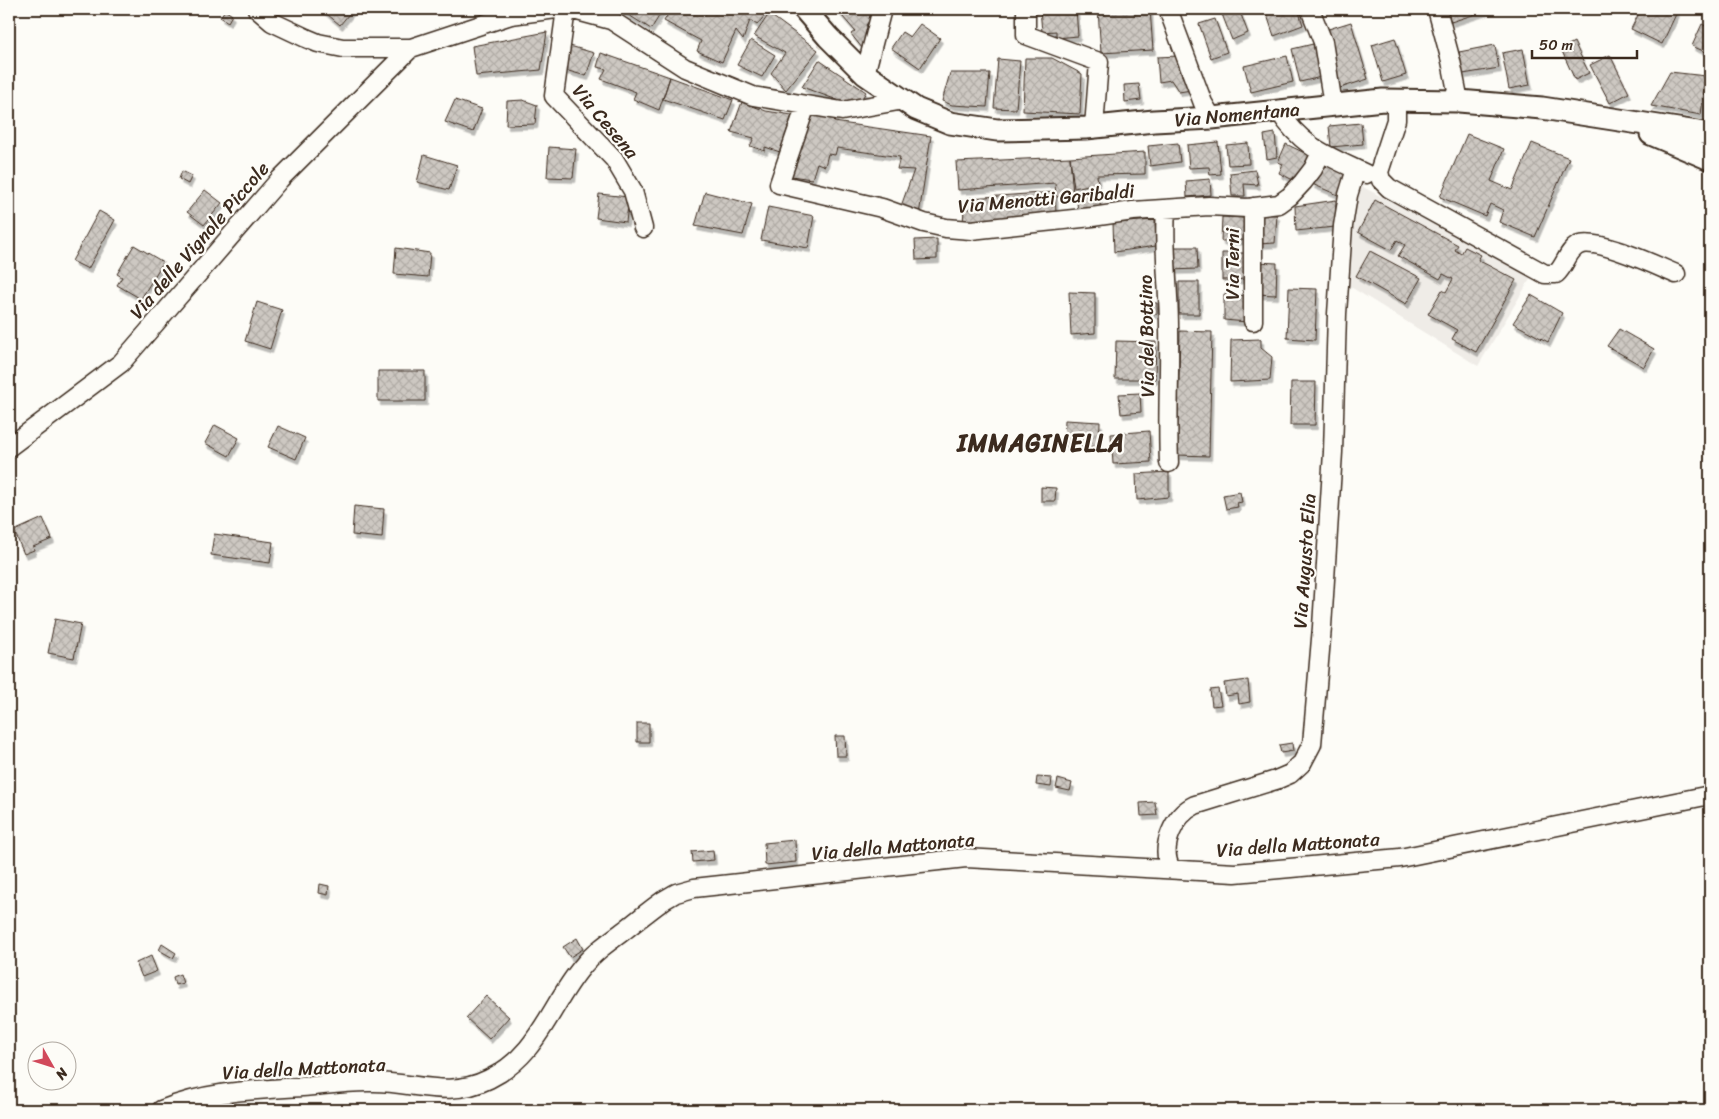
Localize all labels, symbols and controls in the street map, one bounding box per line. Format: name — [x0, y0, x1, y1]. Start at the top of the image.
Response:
scale bar — [1532, 28, 1636, 60]
text: 50 m — [1539, 32, 1574, 58]
street label: Via Cesena — [564, 76, 648, 167]
street label: Via Nomentana — [1173, 93, 1301, 136]
street label: Via delle Vignole Piccole — [121, 154, 278, 327]
street label: Via Menotti Garibaldi — [956, 174, 1136, 223]
street label: Via Terni — [1216, 227, 1249, 300]
street label: Via del Bottino — [1129, 274, 1164, 398]
district label: IMMAGINELLA — [955, 422, 1125, 464]
street label: Via Augusto Elia — [1283, 492, 1326, 630]
street label: Via della Mattonata — [1215, 822, 1381, 867]
street label: Via della Mattonata — [810, 823, 976, 870]
north arrow — [28, 1042, 78, 1092]
street label: Via della Mattonata — [222, 1048, 387, 1089]
text: N — [49, 1061, 75, 1086]

